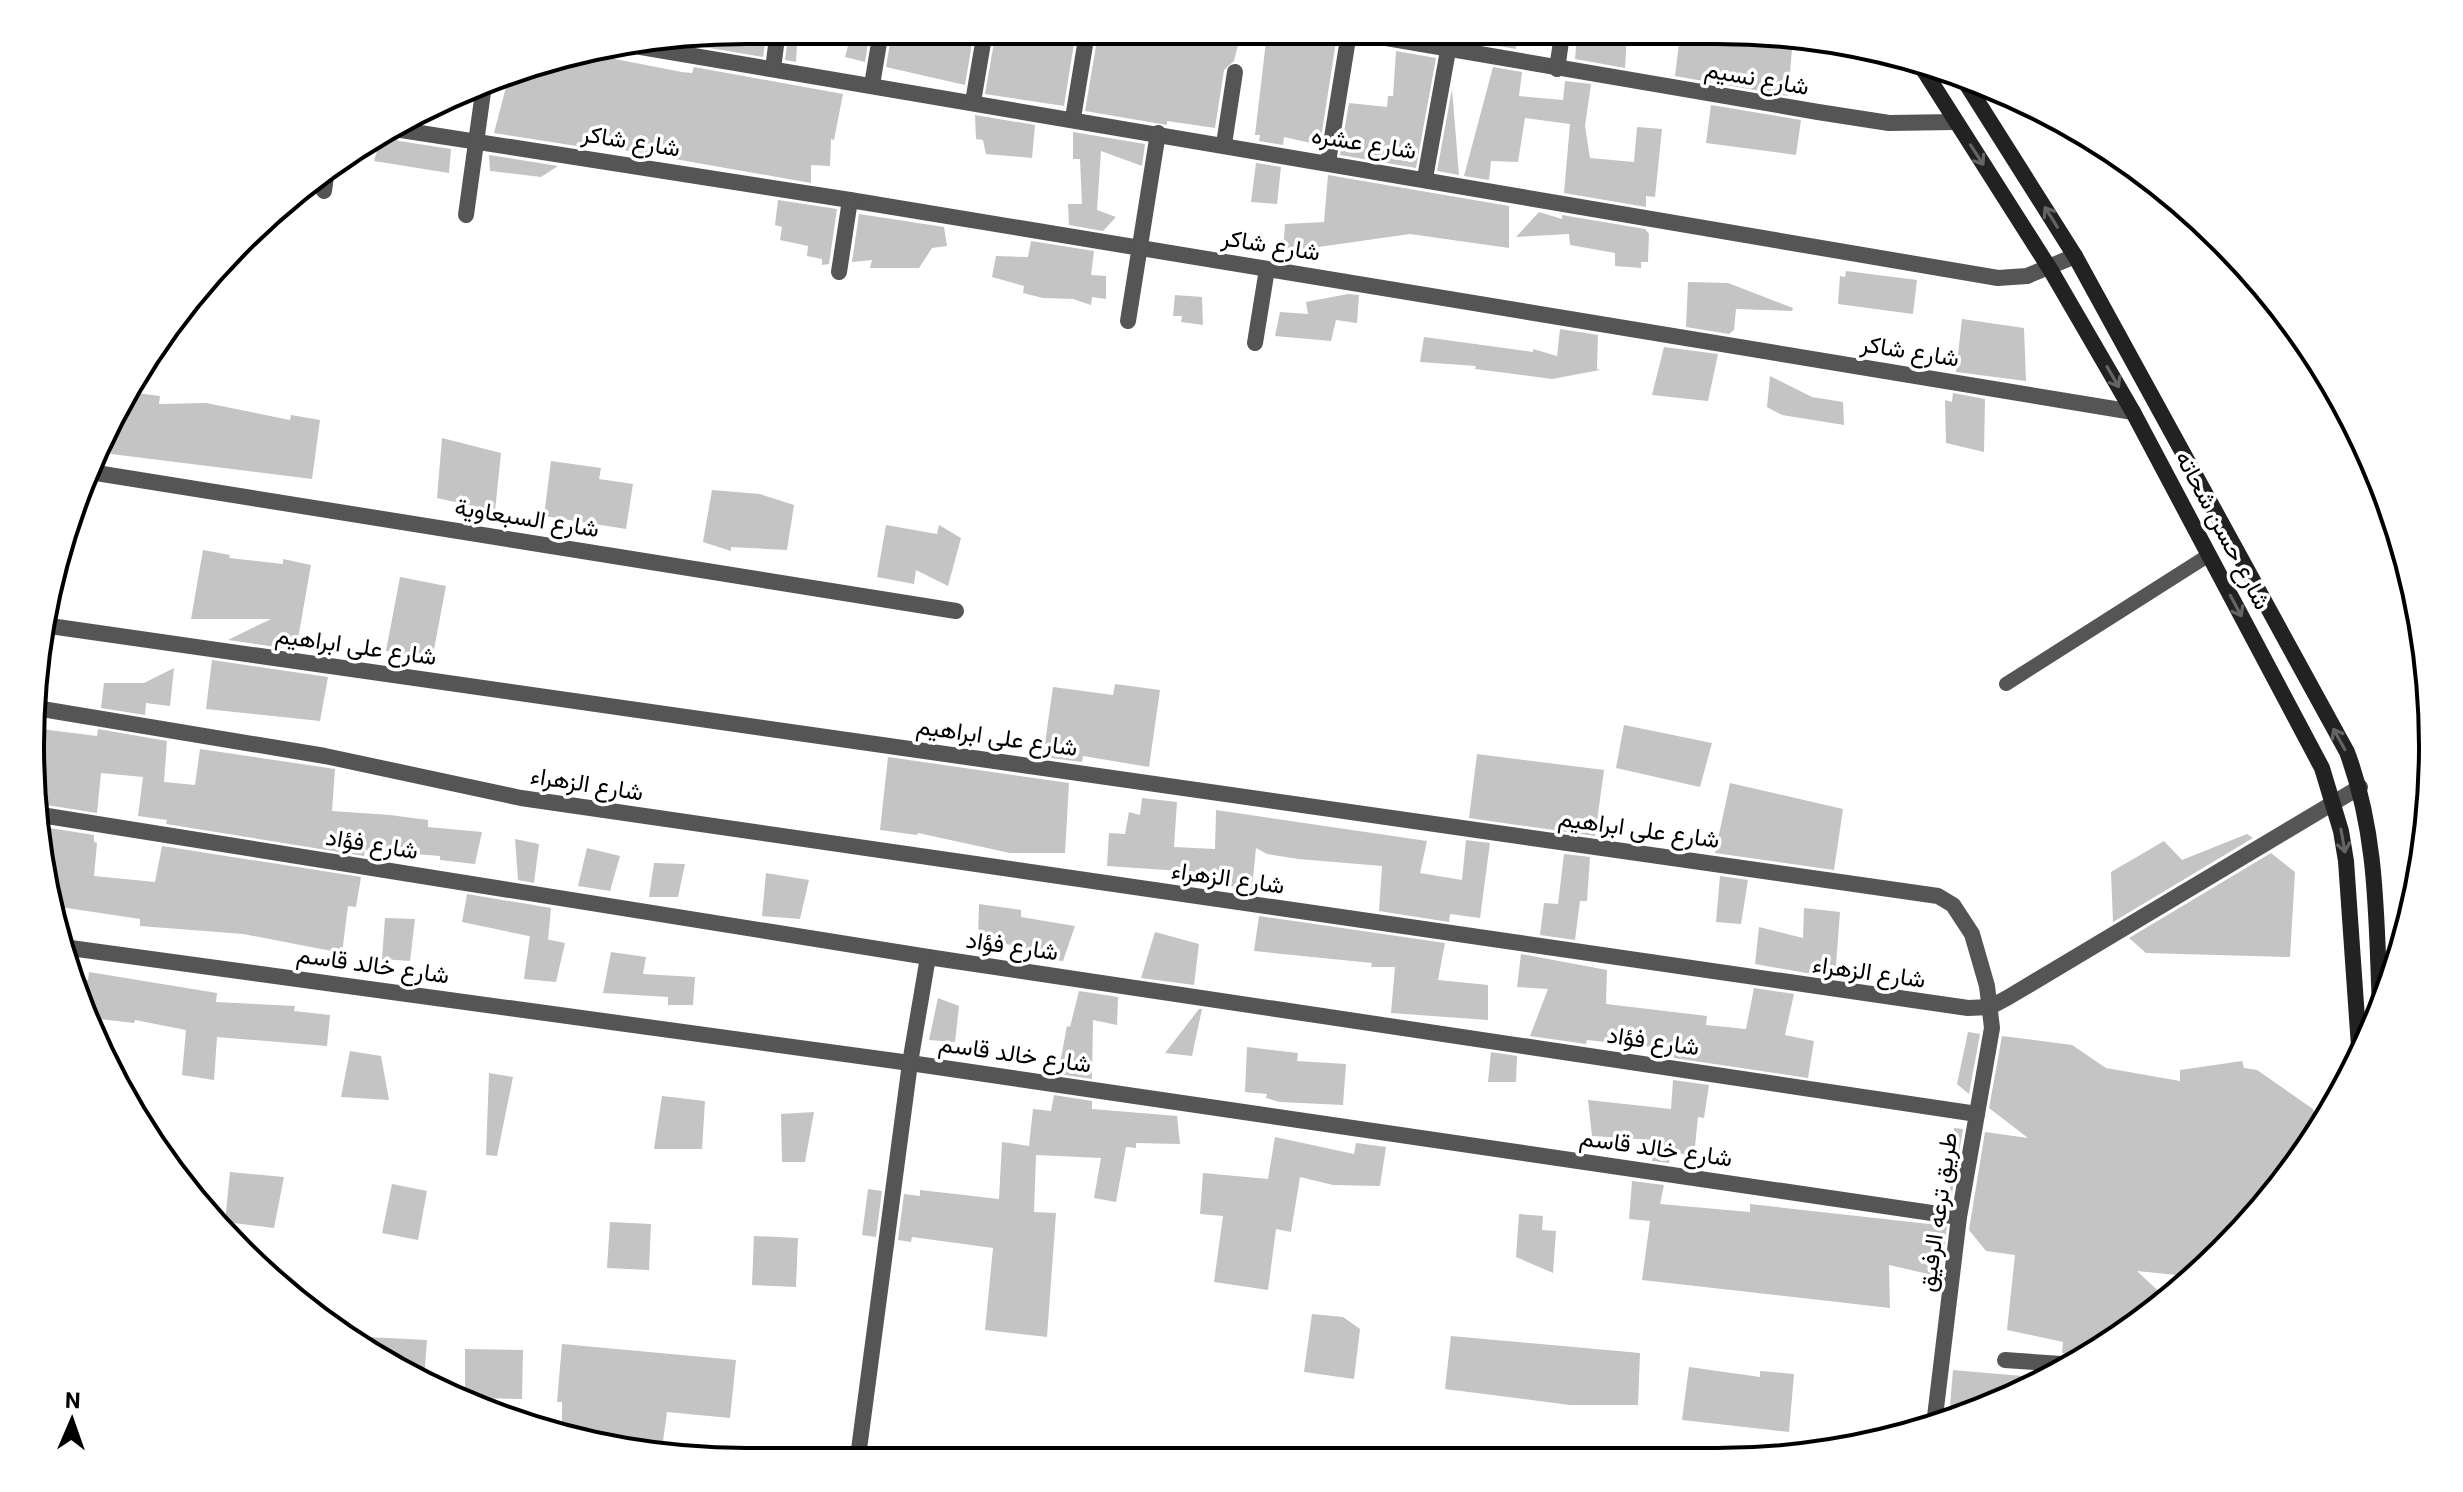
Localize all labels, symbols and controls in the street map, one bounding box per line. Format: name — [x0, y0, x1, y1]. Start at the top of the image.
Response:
street label: شارع نسيم — [1702, 55, 1811, 103]
street label: شارع شاكر — [578, 119, 682, 165]
street label: شارع عشره — [1309, 121, 1418, 167]
one-way arrow — [1970, 143, 1986, 166]
one-way arrow — [2042, 207, 2059, 229]
street label: شارع شاكر — [1218, 223, 1322, 269]
street label: شارع شاكر — [1857, 329, 1961, 375]
one-way arrow — [2105, 365, 2121, 388]
street label: شارع حسن شحاته — [2168, 446, 2277, 615]
street label: شارع السبعاوية — [452, 493, 601, 545]
one-way arrow — [2228, 594, 2244, 617]
street label: شارع على ابراهيم — [273, 621, 438, 673]
street label: شارع على ابراهيم — [914, 712, 1079, 764]
one-way arrow — [2331, 728, 2347, 751]
street label: شارع الزهراء — [528, 761, 645, 809]
street label: شارع على ابراهيم — [1556, 804, 1721, 856]
street label: شارع فؤاد — [324, 823, 420, 867]
one-way arrow — [2336, 828, 2351, 854]
street label: شارع الزهراء — [1169, 856, 1286, 902]
street label: شارع فؤاد — [964, 926, 1060, 968]
street label: شارع خالد قاسم — [295, 940, 451, 992]
street label: شارع الزهراء — [1810, 950, 1927, 996]
street label: شارع فؤاد — [1605, 1021, 1701, 1063]
street label: شارع خالد قاسم — [937, 1029, 1093, 1081]
street label: شارع خالد قاسم — [1578, 1123, 1734, 1175]
street label: طريق ترعه الرفيق — [1913, 1130, 1964, 1294]
north arrow — [32, 1380, 112, 1460]
text: N — [64, 1388, 81, 1413]

